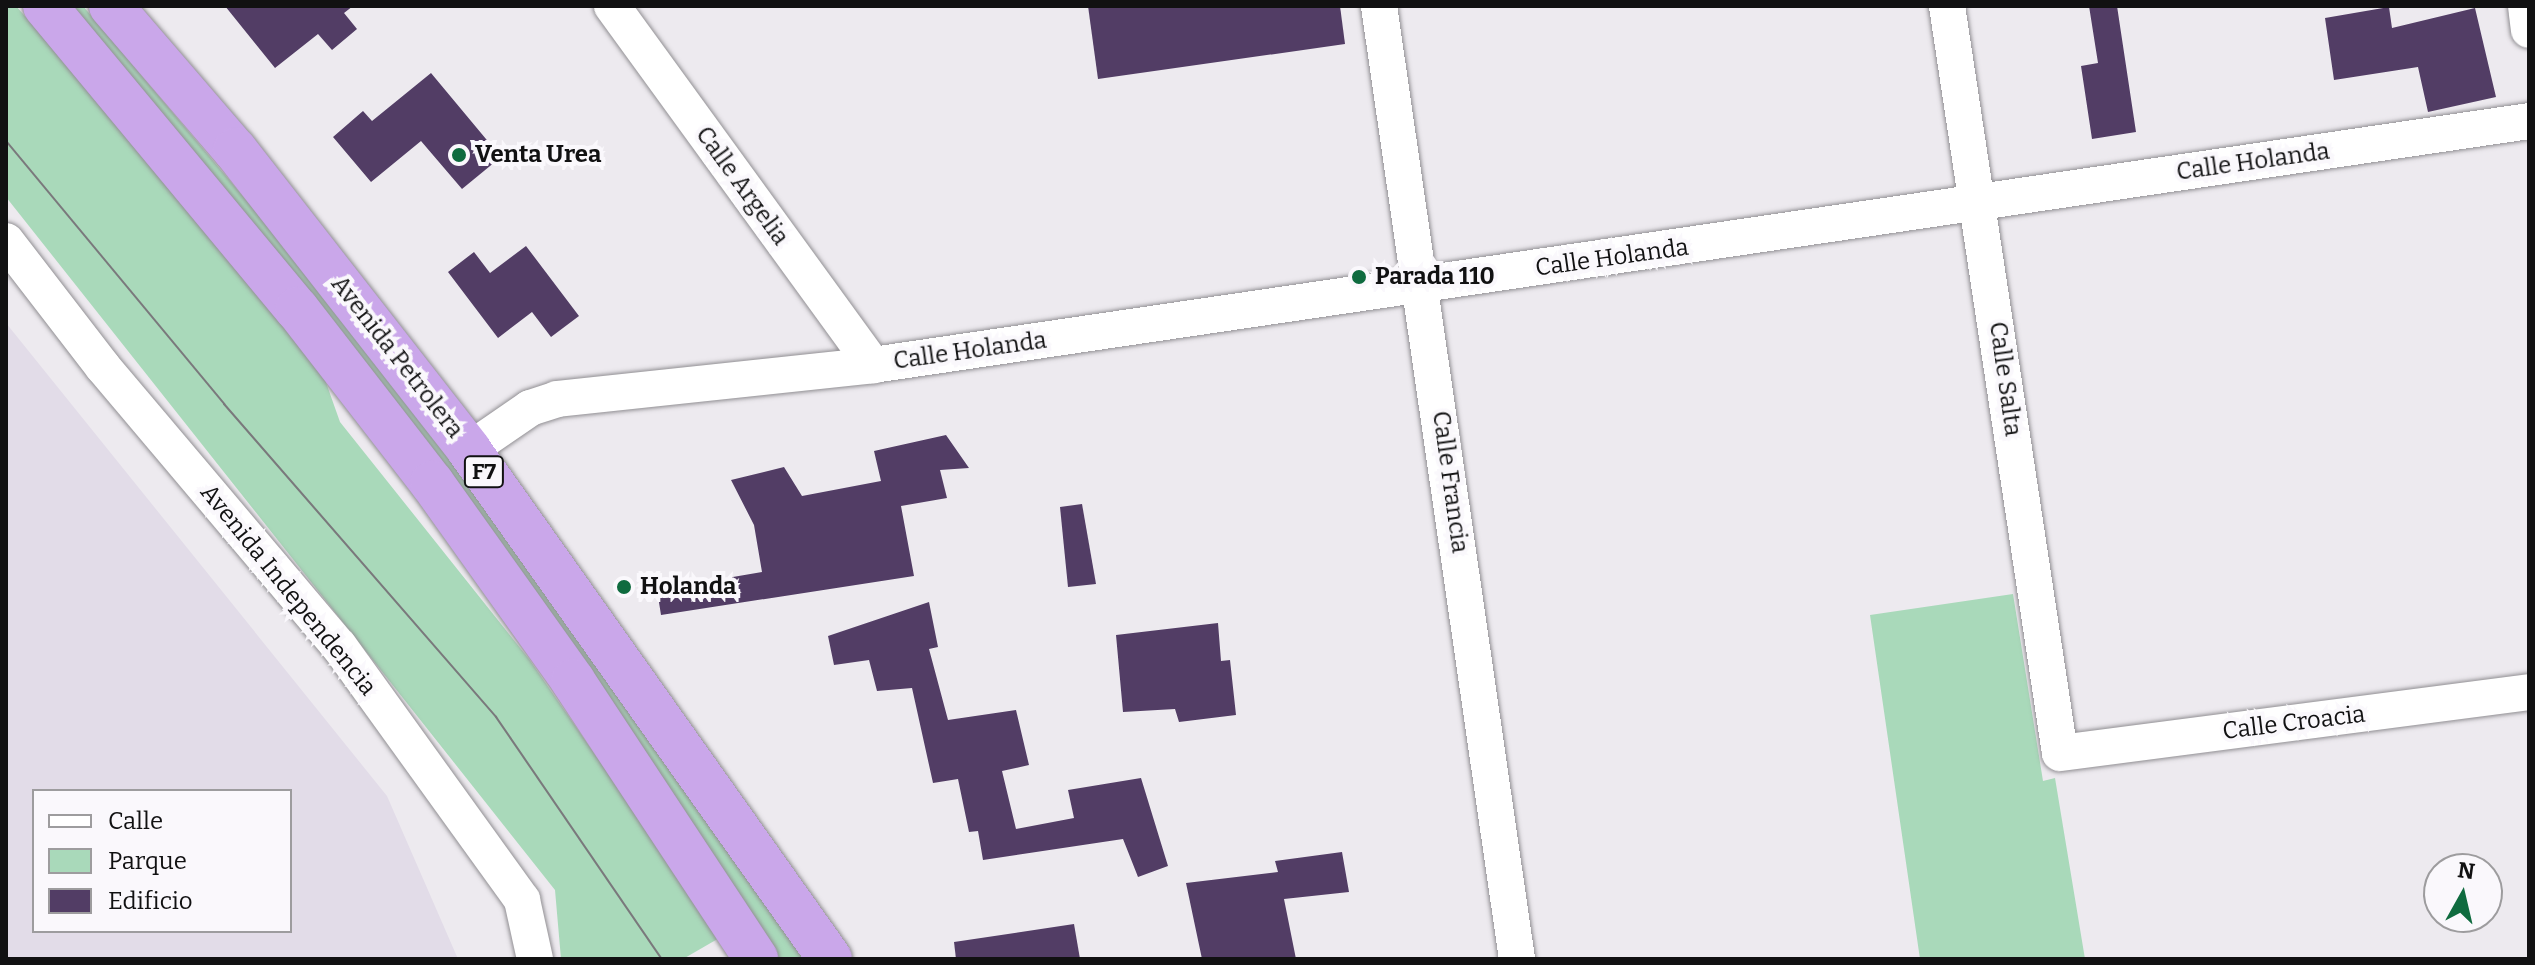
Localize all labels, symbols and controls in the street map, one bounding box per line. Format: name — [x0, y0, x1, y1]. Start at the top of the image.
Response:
street label: Calle Argelia — [689, 121, 795, 251]
street label: Calle Holanda — [2175, 137, 2331, 187]
place label: Venta Urea — [475, 141, 601, 169]
marker: Venta Urea — [450, 146, 468, 164]
street label: Calle Holanda — [1534, 233, 1690, 283]
place label: Parada 110 — [1375, 263, 1495, 291]
marker: Parada 110 — [1350, 268, 1368, 286]
street label: Avenida Petrolera — [325, 270, 469, 444]
street label: Calle Salta — [1983, 320, 2027, 438]
street label: Calle Holanda — [892, 326, 1048, 376]
street label: Calle Francia — [1426, 409, 1474, 555]
road number: F7 — [462, 454, 506, 490]
street label: Avenida Independencia — [194, 479, 382, 701]
place label: Holanda — [640, 573, 737, 601]
marker: Holanda — [615, 578, 633, 596]
street label: Calle Croacia — [2221, 700, 2367, 746]
legend — [32, 789, 292, 933]
text: Calle — [108, 807, 163, 835]
text: Parque — [108, 847, 187, 875]
north arrow — [2423, 853, 2503, 933]
text: N — [2456, 856, 2476, 885]
text: Edificio — [108, 887, 193, 915]

